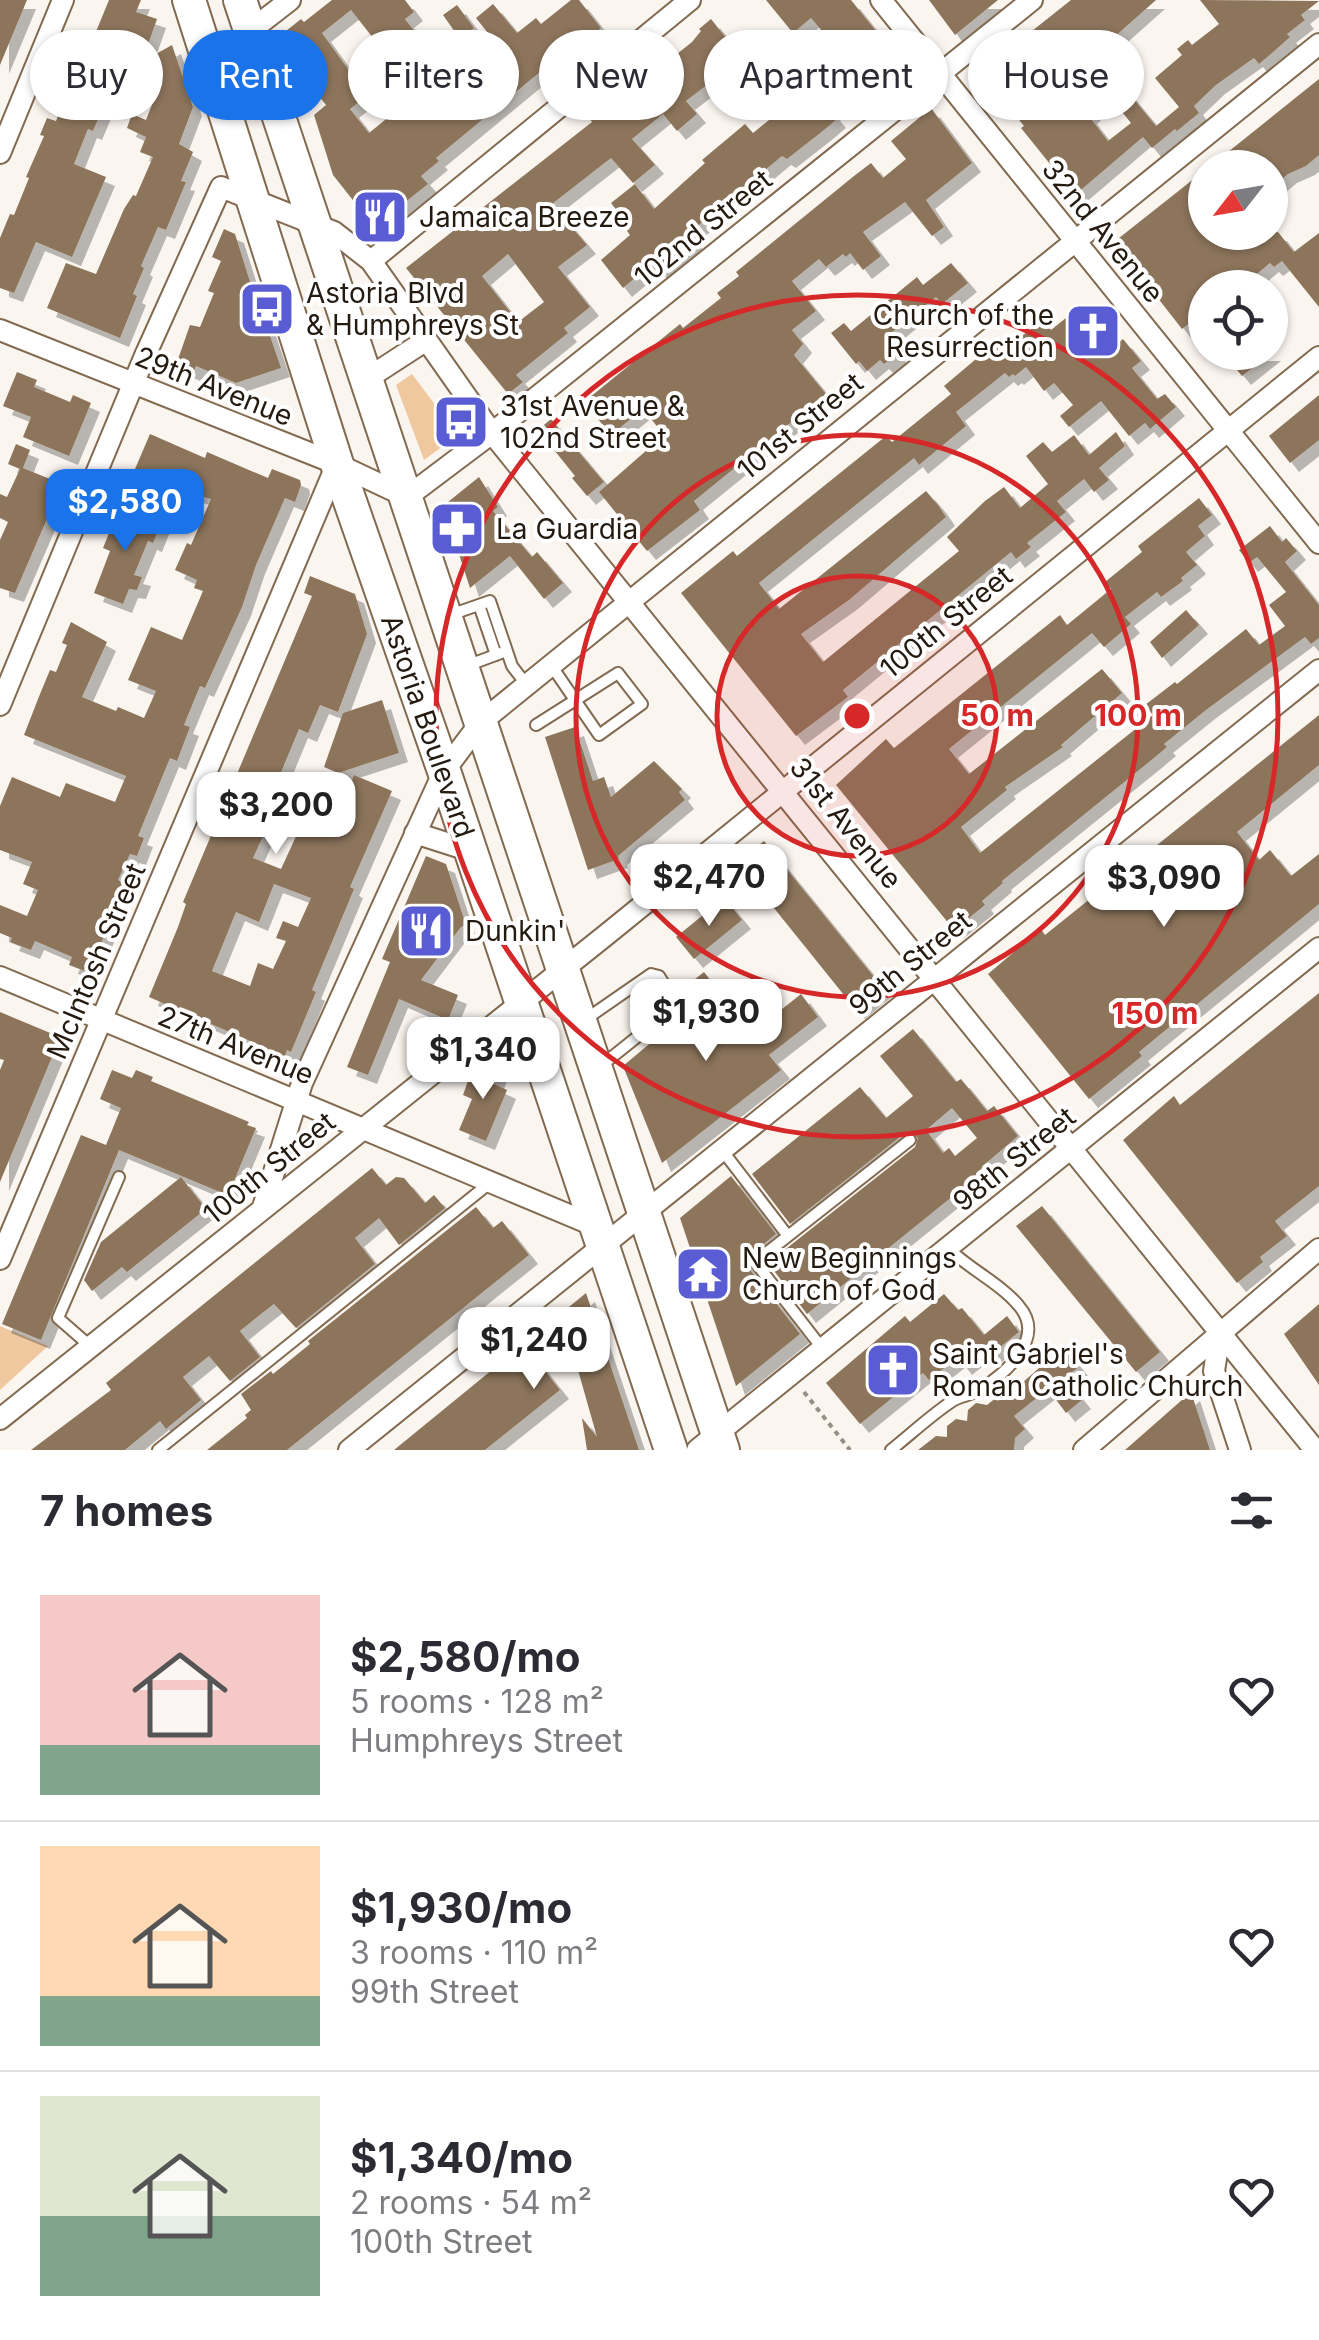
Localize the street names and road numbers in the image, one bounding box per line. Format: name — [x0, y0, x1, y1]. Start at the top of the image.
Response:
street label: 32nd Avenue — [1035, 153, 1171, 309]
street label: 102nd Street — [628, 162, 778, 294]
street label: 29th Avenue — [130, 339, 298, 433]
street label: 101st Street — [731, 365, 869, 487]
street label: 100th Street — [873, 559, 1019, 685]
street label: Astoria Boulevard — [374, 610, 482, 842]
street label: 31st Avenue — [783, 751, 909, 895]
street label: McIntosh Street — [39, 858, 153, 1064]
street label: 99th Street — [842, 903, 978, 1023]
street label: 27th Avenue — [153, 998, 319, 1092]
street label: 98th Street — [946, 1099, 1082, 1219]
street label: 100th Street — [196, 1105, 342, 1231]

